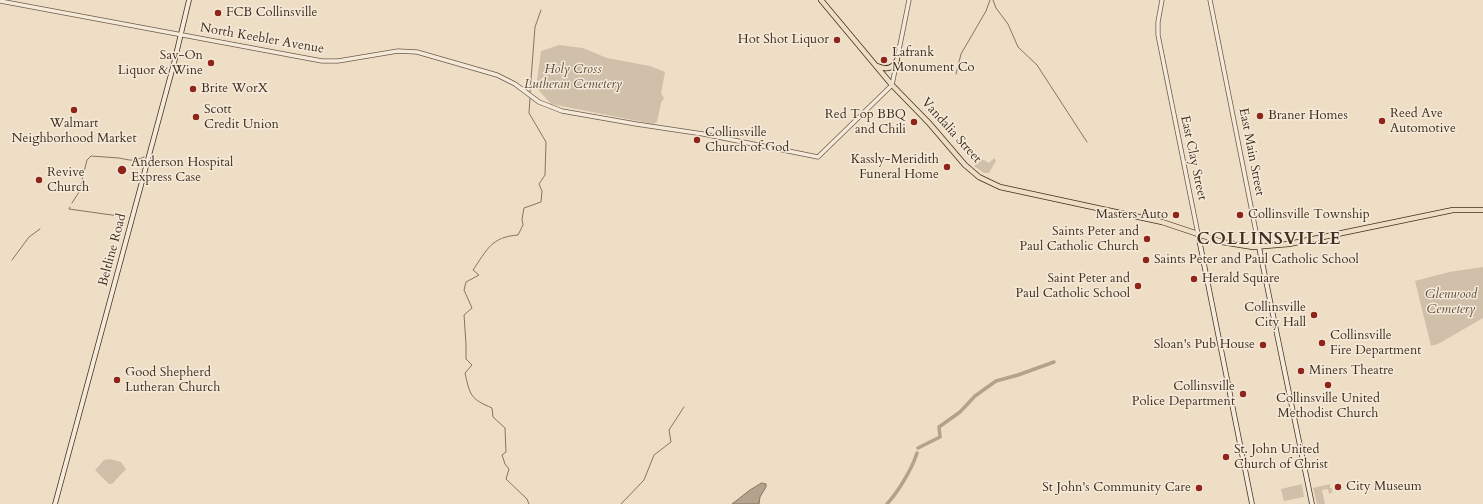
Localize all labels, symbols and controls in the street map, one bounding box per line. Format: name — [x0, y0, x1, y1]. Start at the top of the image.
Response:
place label: FCB Collinsville — [226, 5, 317, 21]
marker: FCB Collinsville — [213, 8, 223, 18]
street label: North Keebler Avenue — [199, 20, 325, 58]
place label: Hot Shot Liquor — [738, 32, 829, 48]
marker: Hot Shot Liquor — [832, 35, 842, 45]
place label: Lafrank Monument Co — [892, 45, 975, 76]
place label: Sav-On Liquor & Wine — [118, 48, 203, 79]
marker: Lafrank Monument Co — [879, 55, 889, 65]
marker: Sav-On Liquor & Wine — [206, 58, 216, 68]
park label: Holy Cross Lutheran Cemetery — [524, 62, 622, 93]
place label: Brite WorX — [201, 81, 268, 97]
marker: Brite WorX — [188, 84, 198, 94]
street label: Vandalia Street — [918, 95, 984, 167]
place label: Scott Credit Union — [204, 102, 279, 133]
marker: Walmart Neighborhood Market — [69, 105, 79, 115]
place label: Reed Ave Automotive — [1390, 106, 1456, 137]
place label: Red Top BBQ and Chili — [825, 107, 906, 138]
street label: East Main Street — [1235, 107, 1267, 197]
place label: Braner Homes — [1268, 108, 1348, 124]
marker: Braner Homes — [1255, 111, 1265, 121]
marker: Scott Credit Union — [191, 112, 201, 122]
street label: East Clay Street — [1176, 114, 1210, 202]
place label: Walmart Neighborhood Market — [12, 116, 136, 147]
marker: Reed Ave Automotive — [1377, 116, 1387, 126]
marker: Red Top BBQ and Chili — [909, 117, 919, 127]
place label: Collinsville Church of God — [705, 125, 789, 156]
marker: Collinsville Church of God — [692, 135, 702, 145]
place label: Kassly-Meridith Funeral Home — [851, 152, 939, 183]
place label: Anderson Hospital Express Case — [131, 155, 233, 186]
marker: Kassly-Meridith Funeral Home — [942, 162, 952, 172]
marker: Anderson Hospital Express Case — [116, 164, 128, 176]
place label: Revive Church — [47, 165, 89, 196]
marker: Revive Church — [34, 175, 44, 185]
place label: Masters Auto — [1096, 207, 1168, 223]
place label: Collinsville Township — [1248, 207, 1370, 223]
marker: Masters Auto — [1171, 210, 1181, 220]
marker: Collinsville Township — [1235, 210, 1245, 220]
street label: Beltline Road — [96, 212, 130, 288]
place label: Saints Peter and Paul Catholic Church — [1020, 224, 1139, 255]
district label: COLLINSVILLE — [1197, 230, 1341, 250]
marker: Saints Peter and Paul Catholic Church — [1142, 234, 1152, 244]
place label: Saints Peter and Paul Catholic School — [1154, 252, 1359, 268]
marker: Saints Peter and Paul Catholic School — [1141, 255, 1151, 265]
place label: Saint Peter and Paul Catholic School — [1016, 271, 1130, 302]
place label: Herald Square — [1202, 271, 1280, 287]
marker: Herald Square — [1189, 274, 1199, 284]
marker: Saint Peter and Paul Catholic School — [1133, 281, 1143, 291]
park label: Glenwood Cemetery — [1425, 287, 1477, 318]
place label: Collinsville City Hall — [1244, 300, 1306, 331]
marker: Collinsville City Hall — [1309, 310, 1319, 320]
place label: Collinsville Fire Department — [1330, 328, 1421, 359]
place label: Sloan's Pub House — [1154, 337, 1255, 353]
marker: Collinsville Fire Department — [1317, 338, 1327, 348]
marker: Sloan's Pub House — [1258, 340, 1268, 350]
place label: Miners Theatre — [1309, 363, 1394, 379]
place label: Good Shepherd Lutheran Church — [125, 365, 220, 396]
marker: Miners Theatre — [1296, 366, 1306, 376]
marker: Good Shepherd Lutheran Church — [112, 375, 122, 385]
place label: Collinsville Police Department — [1132, 379, 1235, 410]
marker: Collinsville United Methodist Church — [1323, 380, 1333, 390]
marker: Collinsville Police Department — [1238, 389, 1248, 399]
place label: Collinsville United Methodist Church — [1276, 391, 1380, 422]
place label: St. John United Church of Christ — [1234, 442, 1328, 473]
marker: St. John United Church of Christ — [1221, 452, 1231, 462]
place label: City Museum — [1346, 479, 1422, 495]
place label: St John's Community Care — [1042, 480, 1191, 496]
marker: City Museum — [1333, 482, 1343, 492]
marker: St John's Community Care — [1194, 483, 1204, 493]

